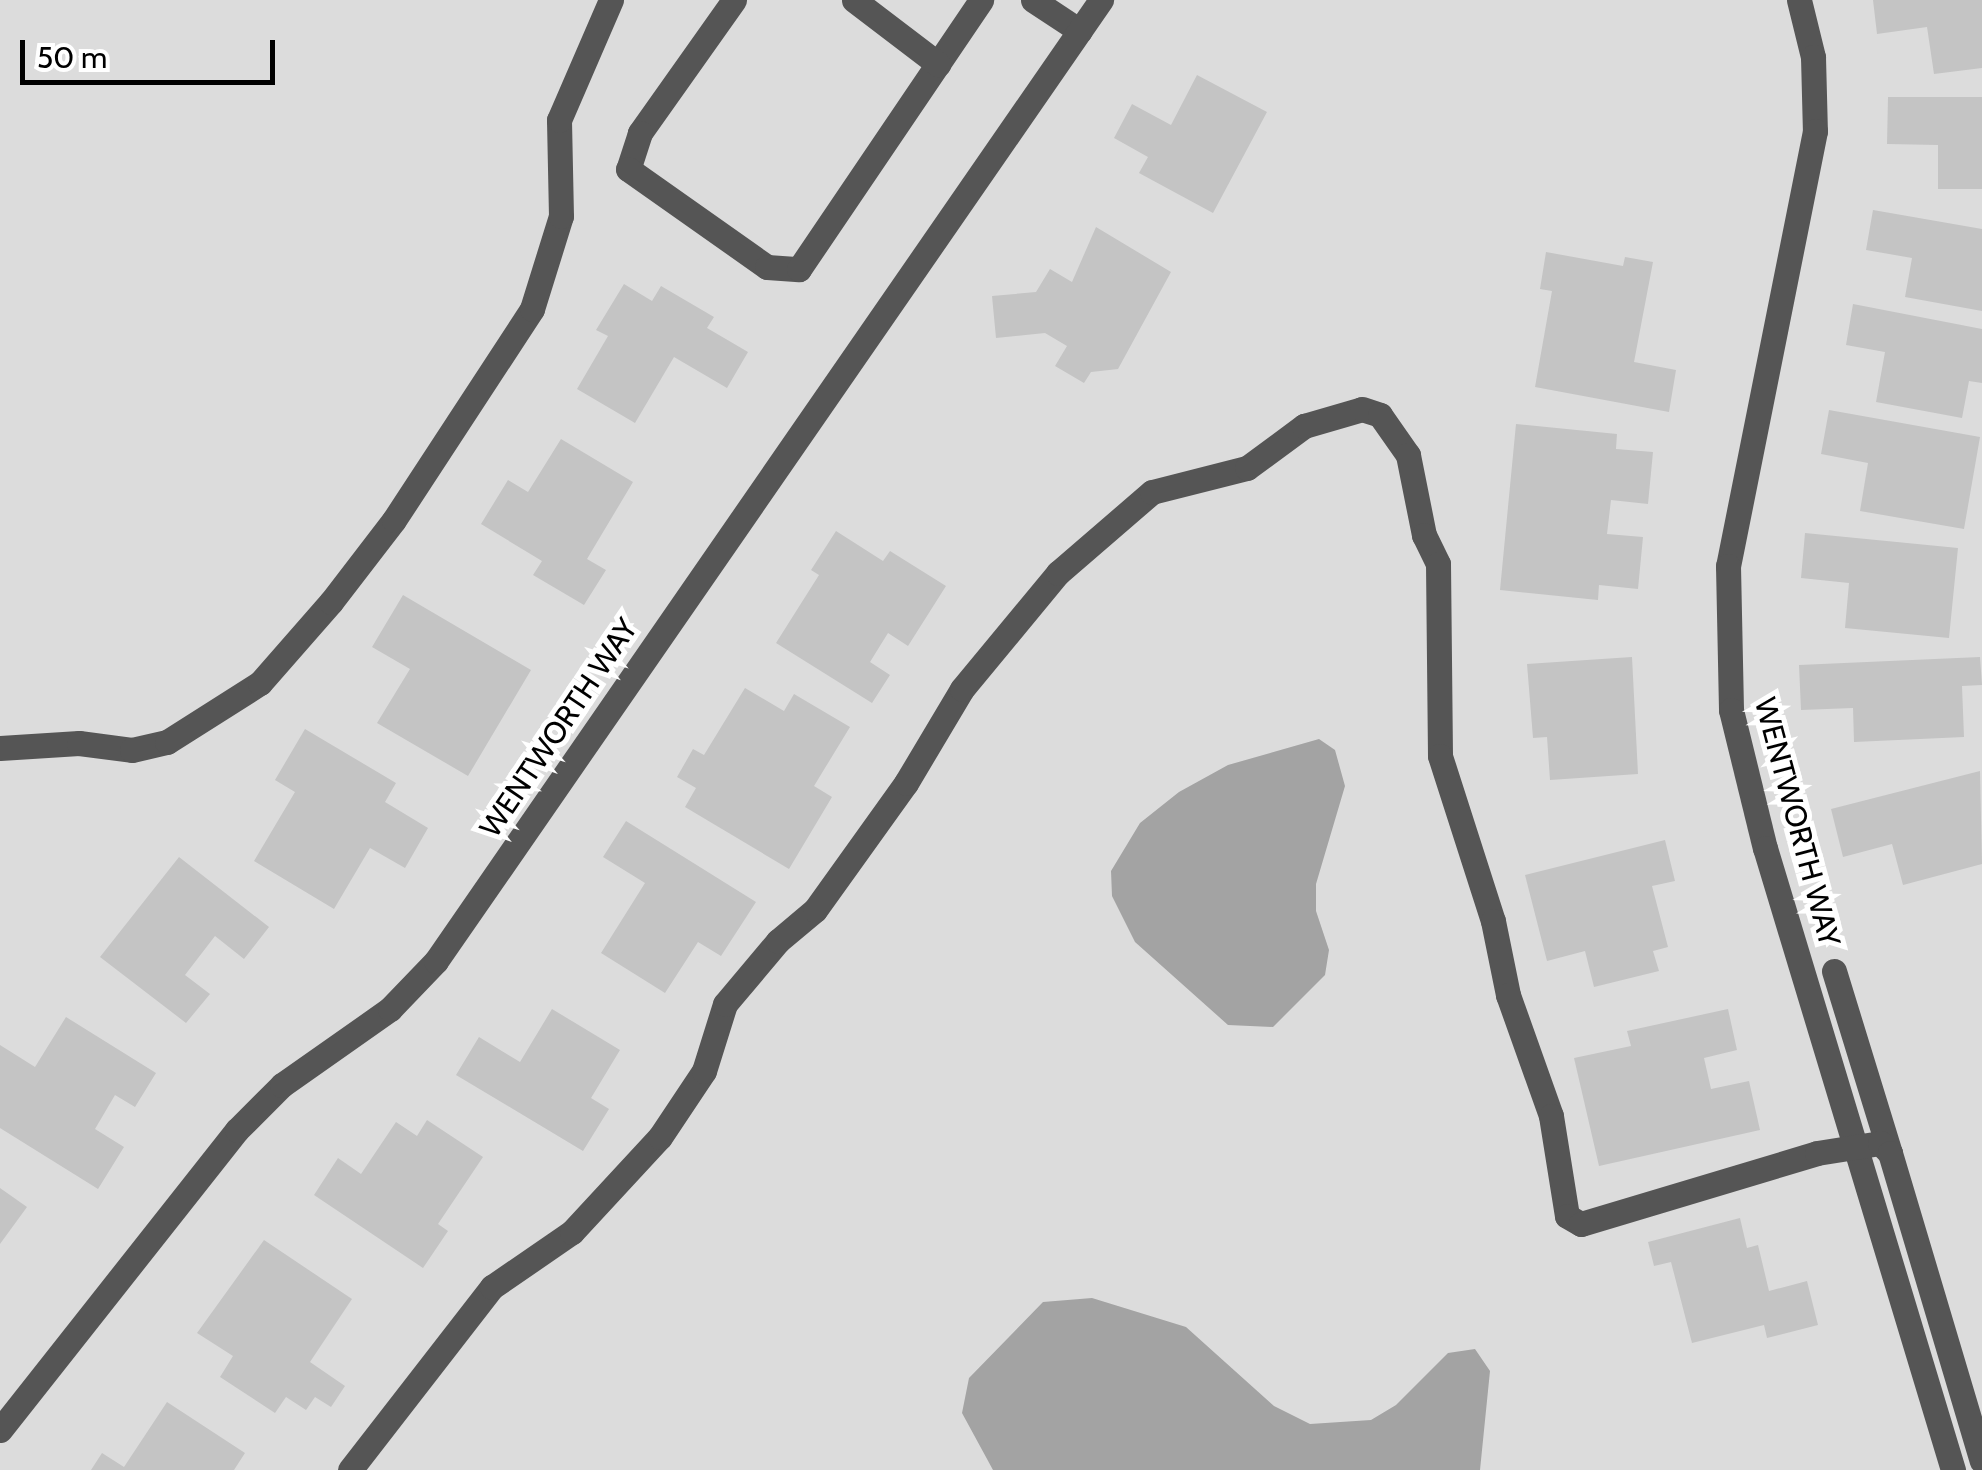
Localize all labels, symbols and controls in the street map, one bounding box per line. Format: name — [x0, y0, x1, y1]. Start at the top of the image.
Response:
scale bar — [25, 20, 280, 82]
text: 50 m — [37, 39, 107, 76]
street label: WENTWORTH WAY — [473, 612, 645, 844]
street label: WENTWORTH WAY — [1747, 694, 1847, 950]

